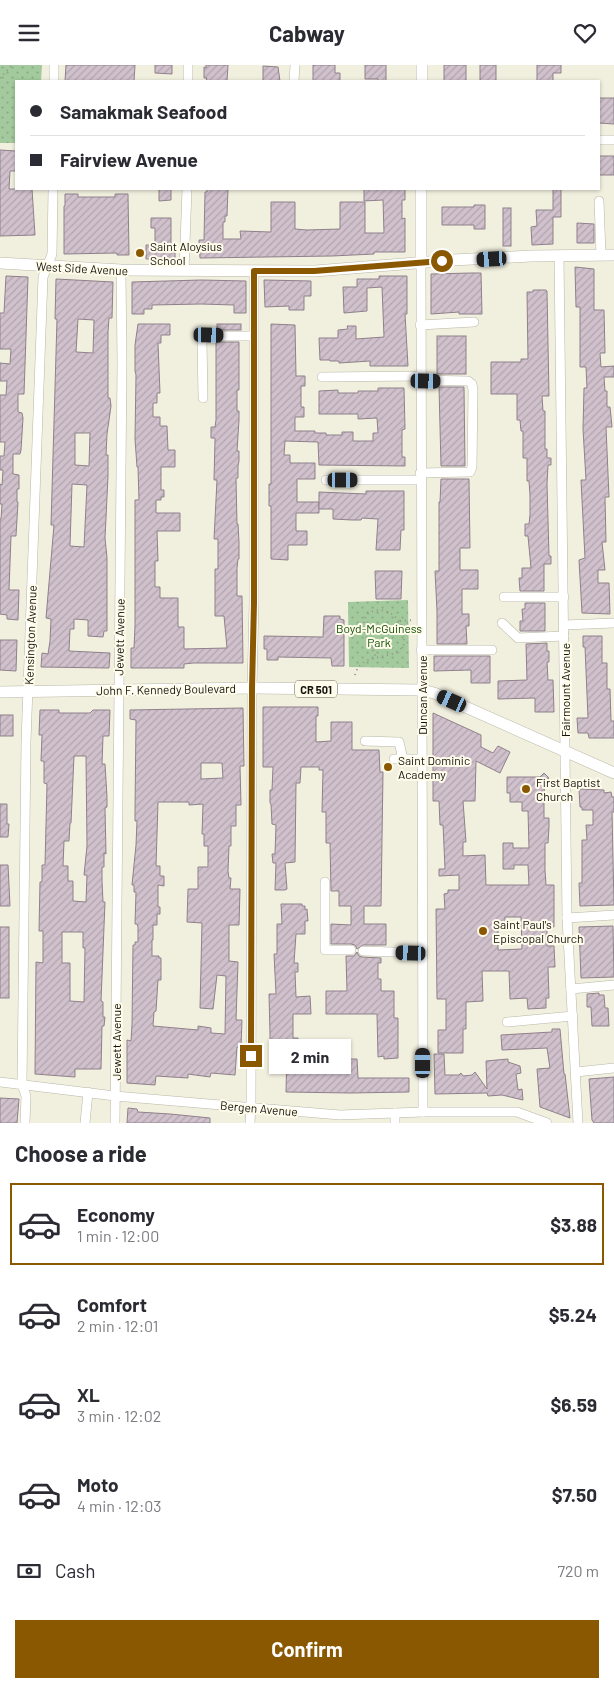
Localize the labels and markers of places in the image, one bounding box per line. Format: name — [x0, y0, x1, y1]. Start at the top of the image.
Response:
place label: Saint Aloysius School — [150, 239, 222, 267]
marker: Saint Aloysius School — [134, 247, 146, 259]
place label: Saint Dominic Academy — [398, 753, 470, 781]
marker: Saint Dominic Academy — [382, 761, 394, 773]
place label: First Baptist Church — [536, 775, 601, 803]
marker: First Baptist Church — [520, 783, 532, 795]
place label: Saint Paul's Episcopal Church — [493, 917, 584, 945]
marker: Saint Paul's Episcopal Church — [477, 925, 489, 937]

